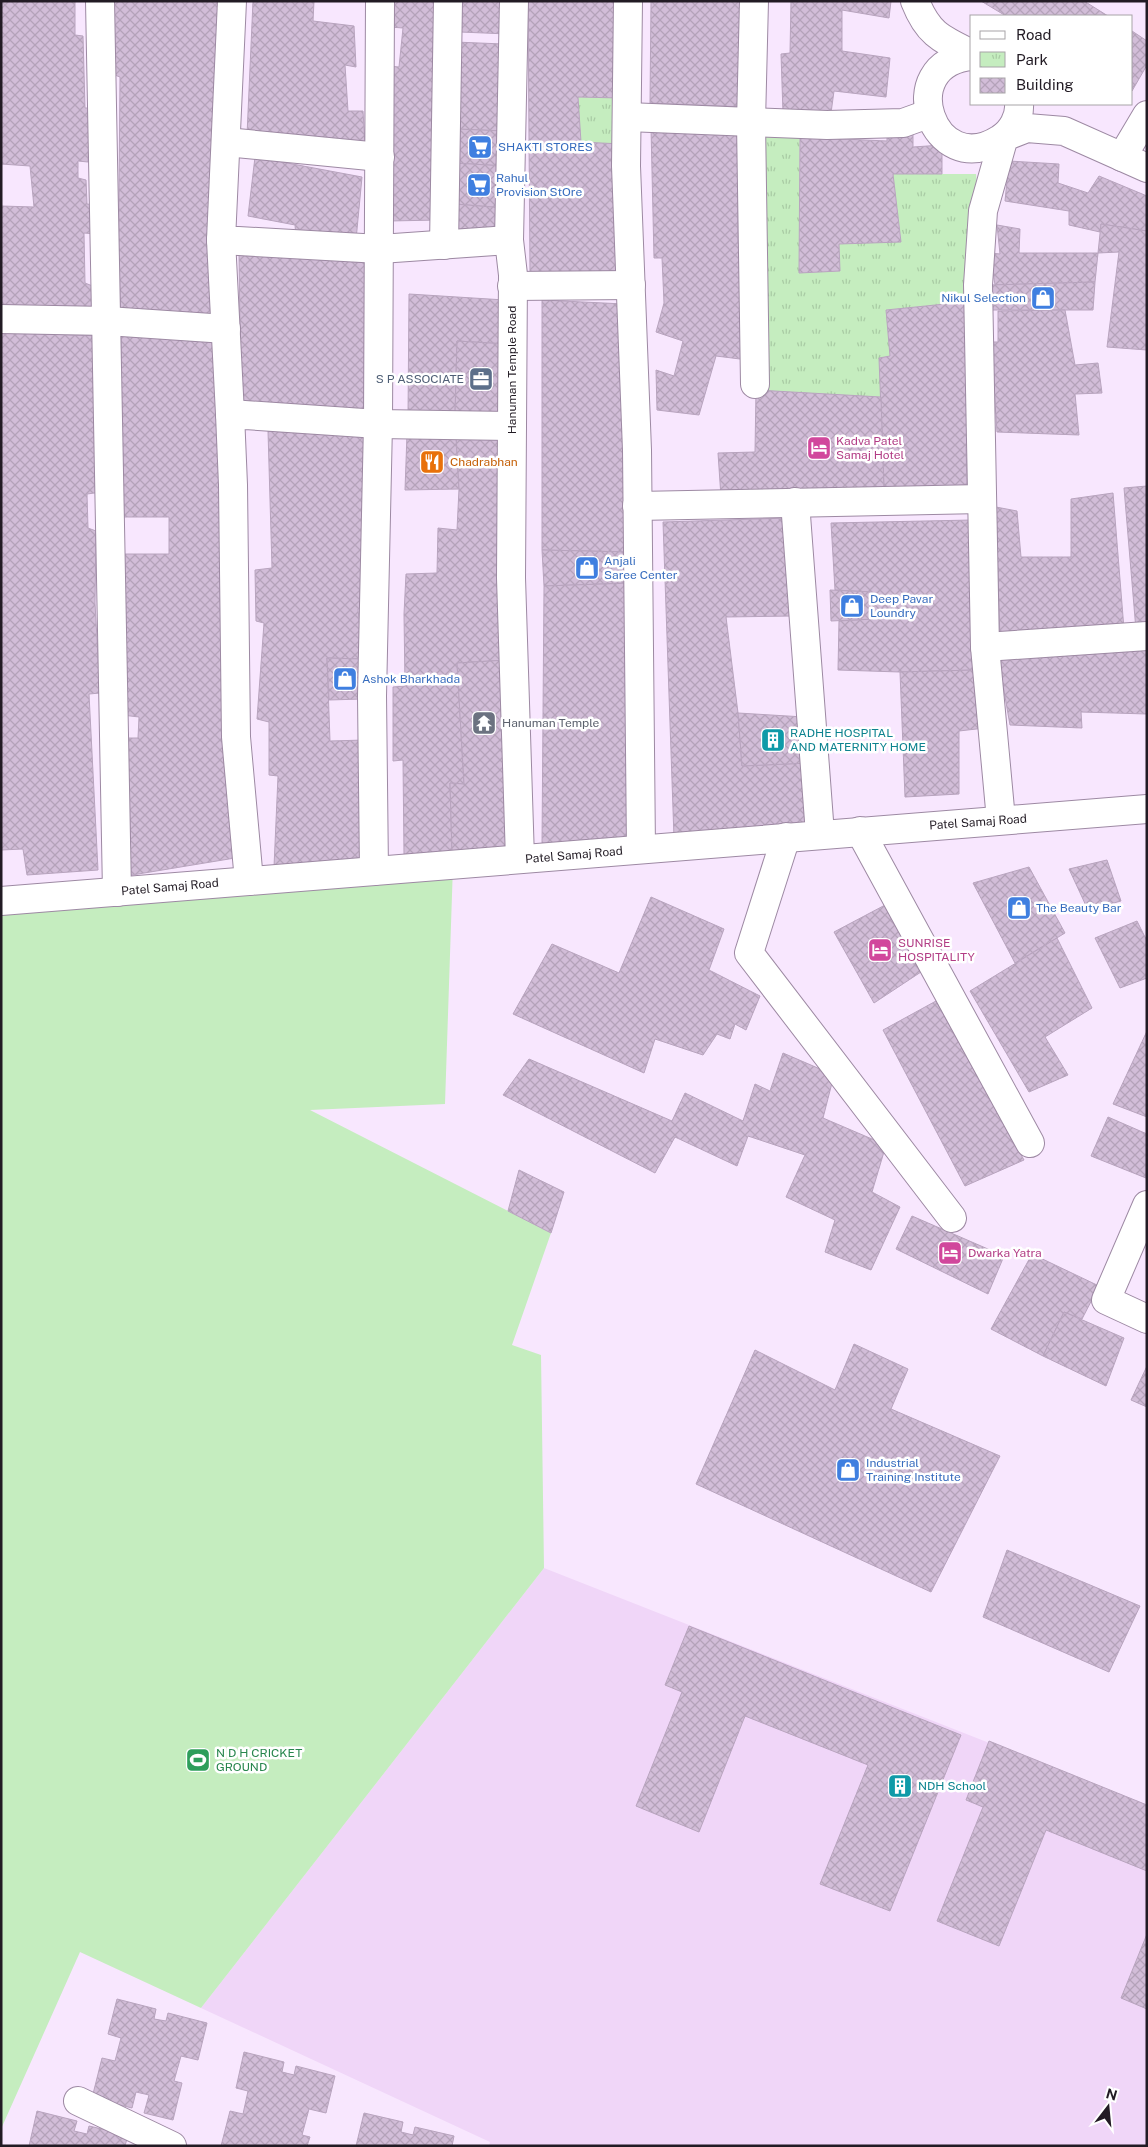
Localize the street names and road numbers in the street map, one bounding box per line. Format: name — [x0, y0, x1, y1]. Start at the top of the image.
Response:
street label: Hanuman Temple Road — [505, 306, 519, 434]
street label: Patel Samaj Road — [929, 812, 1027, 832]
street label: Patel Samaj Road — [525, 844, 623, 866]
street label: Patel Samaj Road — [121, 876, 219, 898]

